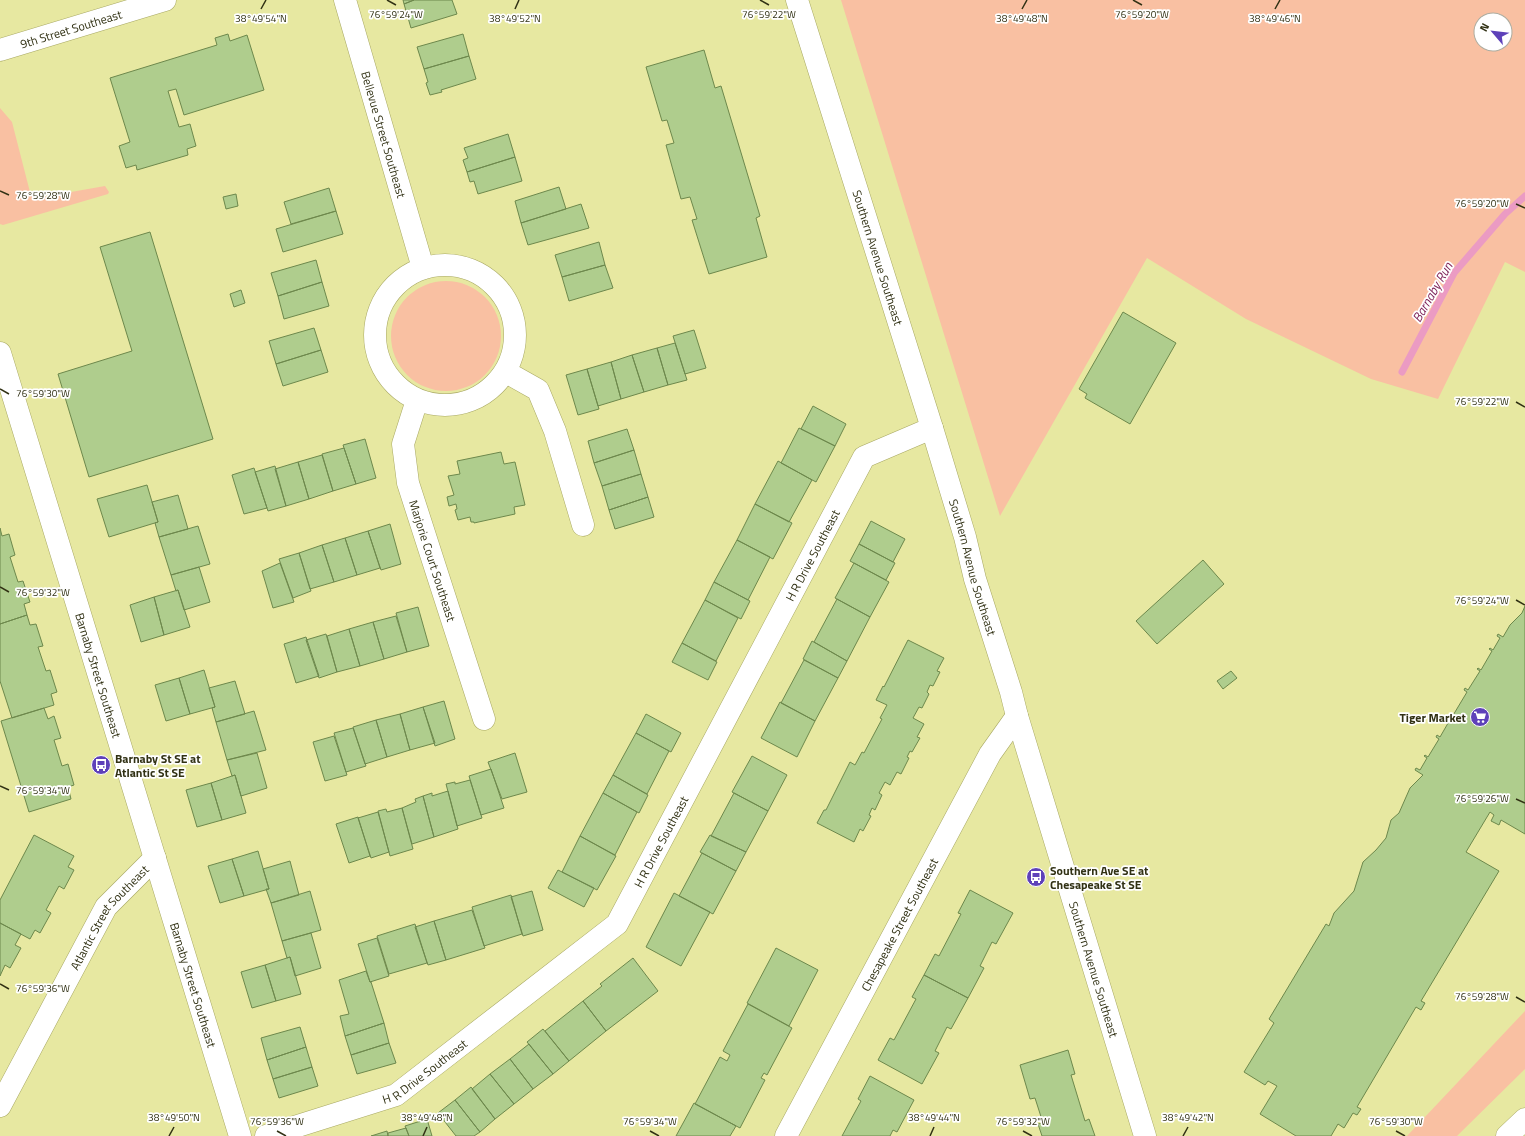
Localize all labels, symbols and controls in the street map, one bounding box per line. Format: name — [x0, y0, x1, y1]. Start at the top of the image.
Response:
street label: 9th Street Southeast — [18, 4, 125, 53]
text: 76°59'24"W — [369, 7, 423, 22]
text: 76°59'22"W — [742, 7, 796, 22]
text: 76°59'20"W — [1115, 7, 1169, 22]
text: 38°49'54"N — [235, 11, 287, 26]
text: 38°49'52"N — [489, 11, 541, 26]
text: 38°49'48"N — [996, 11, 1048, 26]
text: 38°49'46"N — [1249, 11, 1301, 26]
north arrow — [1473, 12, 1513, 52]
text: N — [1475, 20, 1493, 34]
street label: Bellevue Street Southeast — [357, 69, 412, 201]
street label: Southern Avenue Southeast — [848, 187, 909, 328]
text: 76°59'28"W — [16, 188, 70, 203]
text: 76°59'20"W — [1455, 196, 1509, 211]
water label: Barnaby Run — [1407, 258, 1458, 326]
text: 76°59'30"W — [16, 386, 70, 401]
text: 76°59'22"W — [1455, 394, 1509, 409]
street label: Marjorie Court Southeast — [405, 497, 462, 625]
street label: Southern Avenue Southeast — [945, 497, 1002, 639]
street label: H R Drive Southeast — [780, 505, 845, 604]
text: 76°59'32"W — [16, 585, 70, 600]
text: 76°59'24"W — [1455, 593, 1509, 608]
street label: Barnaby Street Southeast — [71, 610, 127, 741]
supermarket icon: Tiger Market — [1469, 706, 1491, 728]
place label: Tiger Market — [1400, 708, 1467, 727]
place label: Barnaby St SE at Atlantic St SE — [115, 749, 201, 782]
bus stop icon: Barnaby St SE at Atlantic St SE — [90, 754, 112, 776]
text: 76°59'34"W — [16, 783, 70, 798]
text: 76°59'26"W — [1455, 791, 1509, 806]
street label: H R Drive Southeast — [628, 792, 693, 891]
street label: Chesapeake Street Southeast — [856, 854, 943, 994]
street label: Atlantic Street Southeast — [65, 860, 153, 973]
place label: Southern Ave SE at Chesapeake St SE — [1050, 861, 1149, 894]
bus stop icon: Southern Ave SE at Chesapeake St SE — [1025, 866, 1047, 888]
street label: Southern Avenue Southeast — [1065, 899, 1124, 1040]
street label: Barnaby Street Southeast — [166, 920, 222, 1051]
text: 76°59'36"W — [16, 981, 70, 996]
text: 76°59'28"W — [1455, 989, 1509, 1004]
street label: H R Drive Southeast — [380, 1033, 472, 1108]
text: 38°49'50"N — [148, 1110, 200, 1125]
text: 38°49'48"N — [401, 1110, 453, 1125]
text: 38°49'44"N — [908, 1110, 960, 1125]
text: 38°49'42"N — [1162, 1110, 1214, 1125]
text: 76°59'36"W — [250, 1114, 304, 1129]
text: 76°59'34"W — [623, 1114, 677, 1129]
text: 76°59'32"W — [996, 1114, 1050, 1129]
text: 76°59'30"W — [1369, 1114, 1423, 1129]

